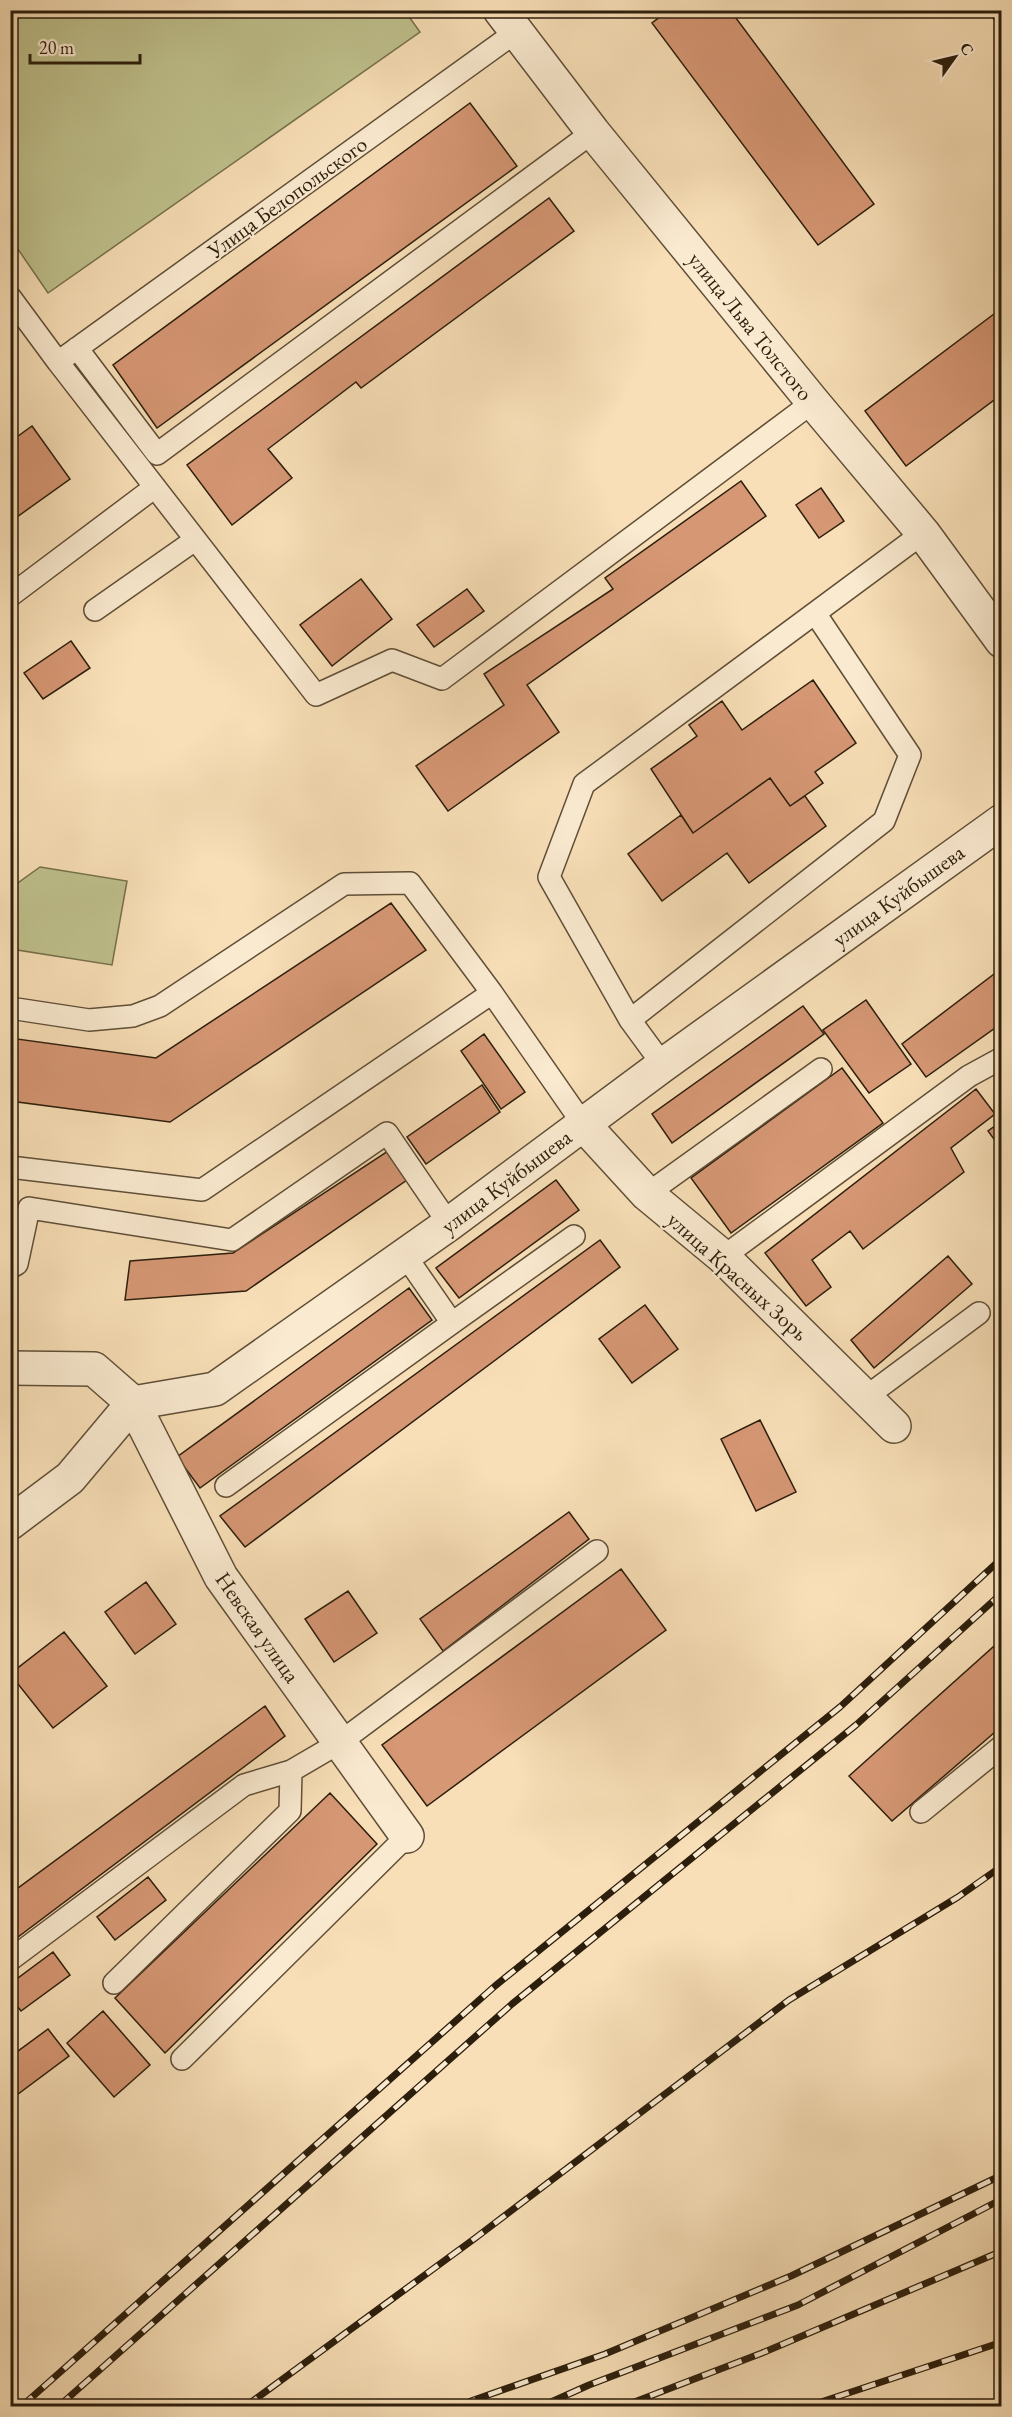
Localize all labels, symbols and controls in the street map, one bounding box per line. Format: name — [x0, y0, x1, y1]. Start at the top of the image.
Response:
scale bar — [30, 27, 140, 65]
north arrow — [925, 27, 985, 87]
text: 20 m — [39, 36, 74, 59]
text: С — [955, 38, 979, 59]
street label: Улица Белопольского — [201, 130, 373, 266]
street label: улица Льва Толстого — [682, 246, 820, 407]
street label: улица Куйбышева — [826, 838, 970, 953]
street label: улица Куйбышева — [435, 1123, 578, 1240]
street label: улица Красных Зорь — [661, 1205, 814, 1347]
street label: Невская улица — [209, 1566, 307, 1689]

